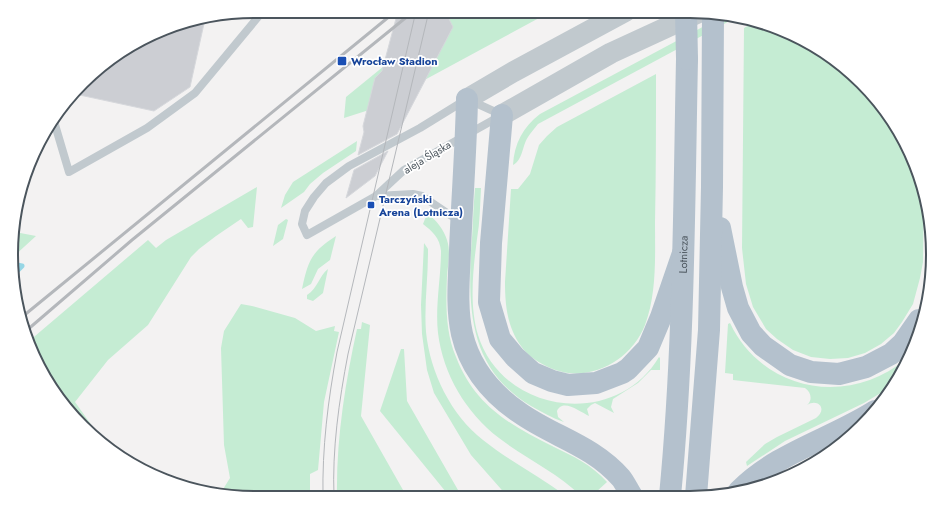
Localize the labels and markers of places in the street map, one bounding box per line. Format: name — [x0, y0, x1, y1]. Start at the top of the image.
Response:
place label: Wrocław Stadion — [351, 53, 438, 69]
marker: Wrocław Stadion — [336, 55, 348, 67]
place label: Tarczyński Arena (Lotnicza) — [378, 191, 463, 220]
marker: Tarczyński Arena (Lotnicza) — [366, 200, 376, 210]

